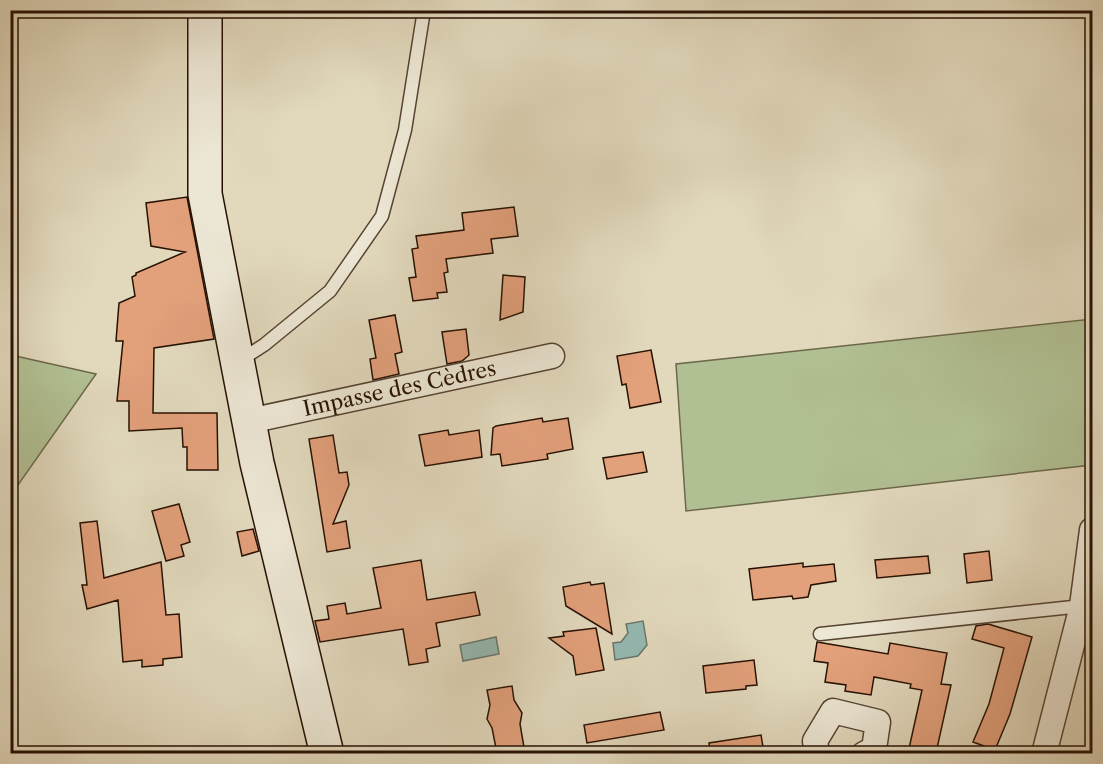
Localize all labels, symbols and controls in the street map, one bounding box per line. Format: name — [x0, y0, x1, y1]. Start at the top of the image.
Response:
street label: Impasse des Cèdres — [301, 355, 498, 421]

